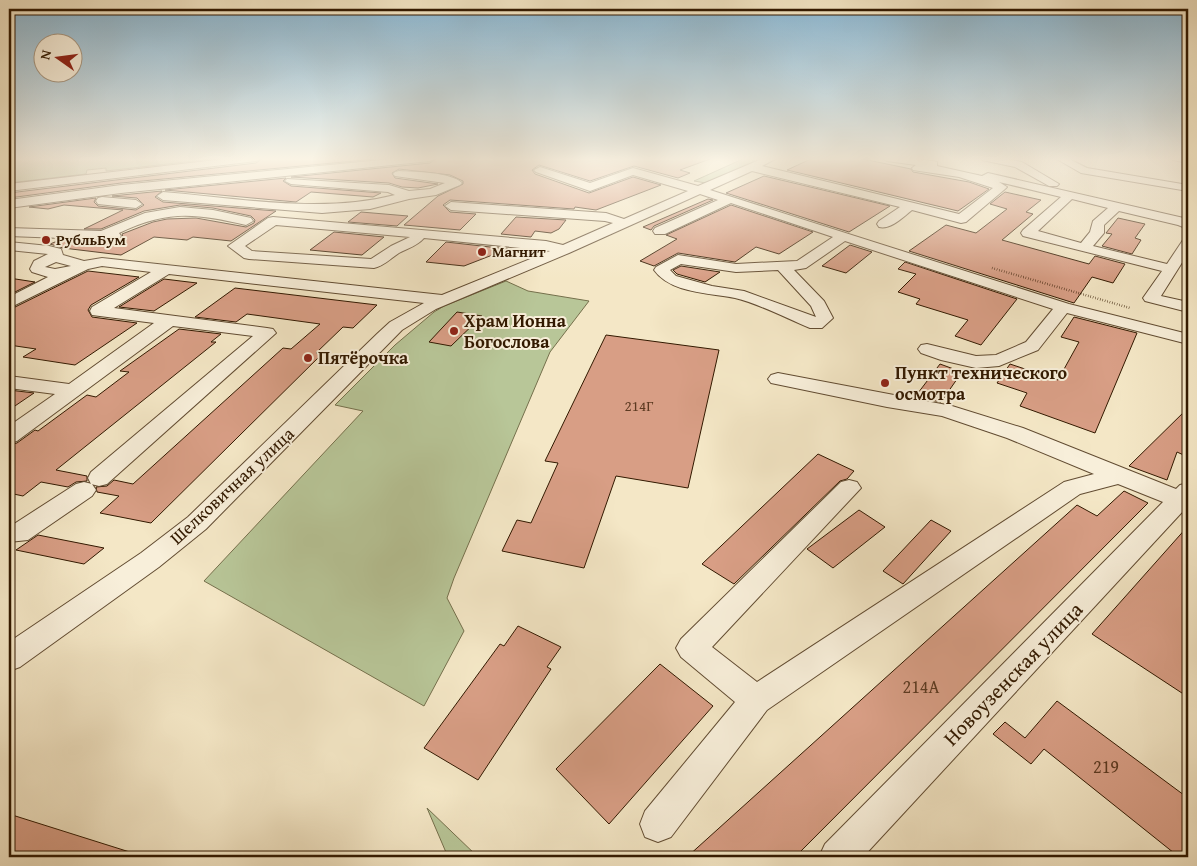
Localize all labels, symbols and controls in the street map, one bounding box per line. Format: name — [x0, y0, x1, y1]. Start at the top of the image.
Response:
north arrow — [32, 32, 82, 82]
text: N — [35, 47, 56, 62]
place label: РубльБум — [56, 229, 126, 250]
marker: РубльБум — [40, 234, 52, 246]
place label: Магнит — [492, 241, 547, 262]
marker: Магнит — [476, 246, 488, 258]
place label: Храм Ионна Богослова — [464, 307, 567, 355]
marker: Храм Ионна Богослова — [448, 325, 460, 337]
place label: Пятёрочка — [318, 344, 409, 371]
marker: Пятёрочка — [302, 352, 314, 364]
place label: Пункт технического осмотра — [895, 359, 1068, 407]
marker: Пункт технического осмотра — [879, 377, 891, 389]
house number: 214Г — [625, 395, 653, 416]
street label: Шелковичная улица — [163, 420, 300, 551]
street label: Новоузенская улица — [936, 595, 1090, 753]
house number: 214А — [903, 673, 940, 700]
house number: 219 — [1093, 753, 1119, 780]

